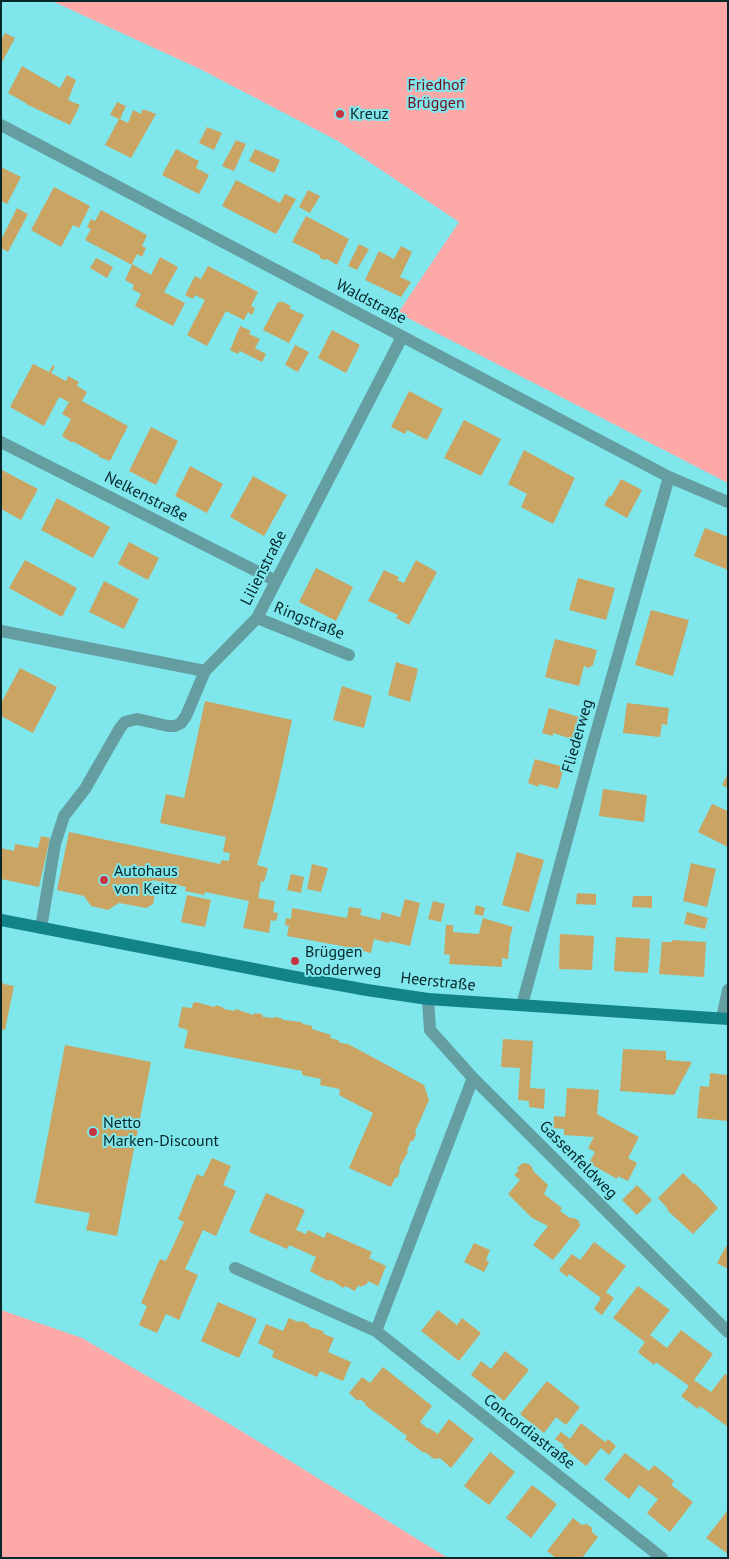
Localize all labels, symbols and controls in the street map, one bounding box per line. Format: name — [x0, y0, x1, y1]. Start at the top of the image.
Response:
park label: Friedhof Brüggen — [407, 75, 465, 113]
place label: Kreuz — [350, 104, 389, 124]
marker: Kreuz — [334, 108, 346, 120]
street label: Waldstraße — [333, 275, 409, 329]
street label: Nelkenstraße — [101, 468, 191, 526]
street label: Lilienstraße — [237, 527, 291, 609]
street label: Ringstraße — [271, 598, 347, 644]
street label: Fliederweg — [558, 697, 598, 775]
place label: Autohaus von Keitz — [114, 861, 178, 899]
marker: Autohaus von Keitz — [98, 874, 110, 886]
place label: Brüggen Rodderweg — [305, 942, 381, 980]
marker: Brüggen Rodderweg — [289, 955, 301, 967]
street label: Heerstraße — [399, 969, 477, 995]
place label: Netto Marken-Discount — [103, 1113, 219, 1151]
street label: Gassenfeldweg — [535, 1117, 621, 1203]
marker: Netto Marken-Discount — [87, 1126, 99, 1138]
street label: Concordiastraße — [479, 1390, 579, 1474]

